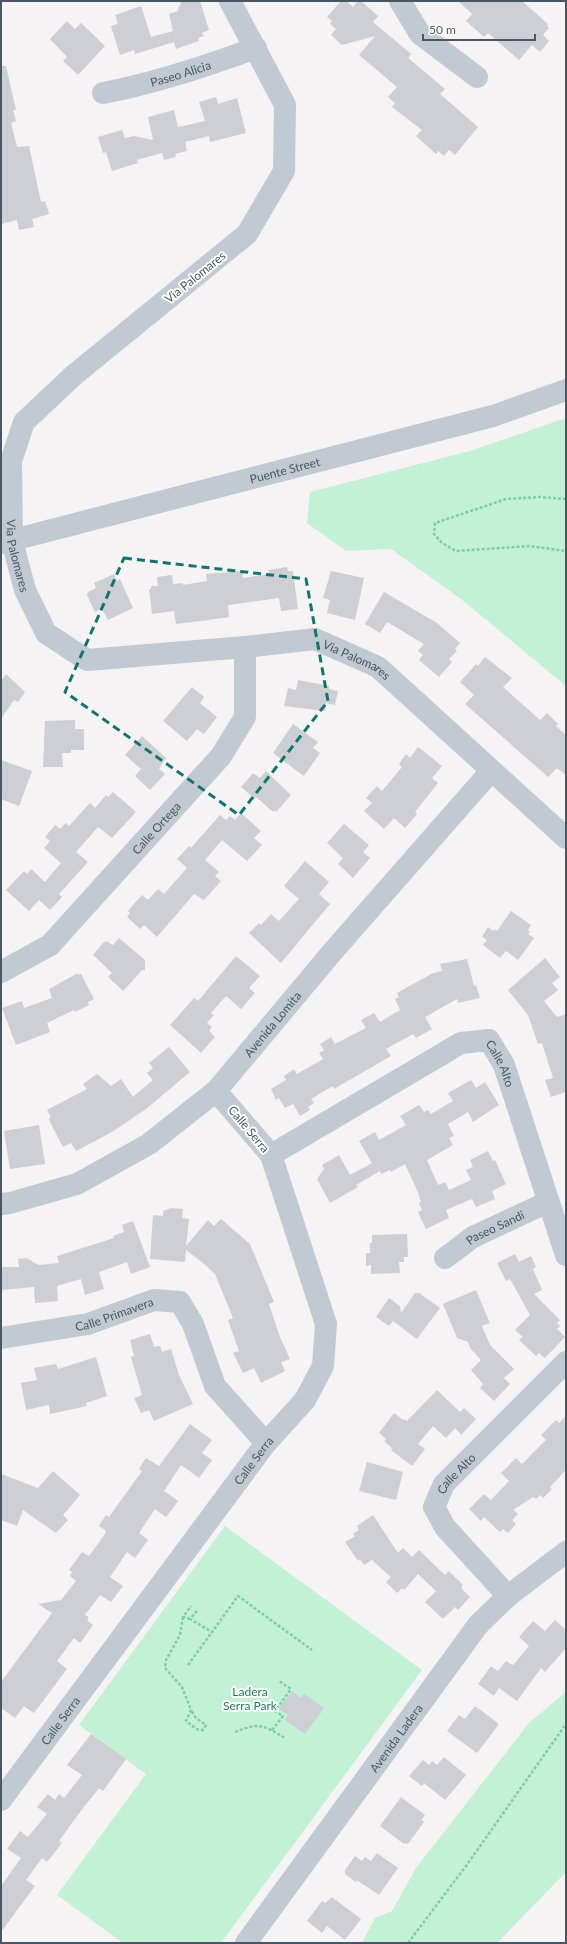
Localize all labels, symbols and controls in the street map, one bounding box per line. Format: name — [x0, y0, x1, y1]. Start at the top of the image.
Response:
scale bar — [423, 16, 535, 42]
text: 50 m — [429, 22, 456, 37]
street label: Paseo Alicia — [149, 57, 213, 89]
street label: Via Palomares — [161, 248, 229, 306]
street label: Puente Street — [248, 453, 322, 486]
street label: Via Palomares — [4, 519, 33, 594]
street label: Via Palomares — [321, 636, 394, 683]
street label: Calle Ortega — [128, 798, 184, 857]
street label: Avenida Lomita — [240, 988, 304, 1060]
street label: Calle Alto — [483, 1037, 518, 1089]
street label: Calle Serra — [225, 1103, 273, 1155]
street label: Paseo Sandi — [462, 1207, 527, 1248]
street label: Calle Primavera — [74, 1293, 155, 1333]
street label: Calle Serra — [230, 1433, 276, 1488]
street label: Calle Alto — [433, 1450, 478, 1496]
park label: Ladera Serra Park — [223, 1684, 278, 1713]
street label: Calle Serra — [37, 1693, 83, 1748]
street label: Avenida Ladera — [366, 1701, 426, 1775]

